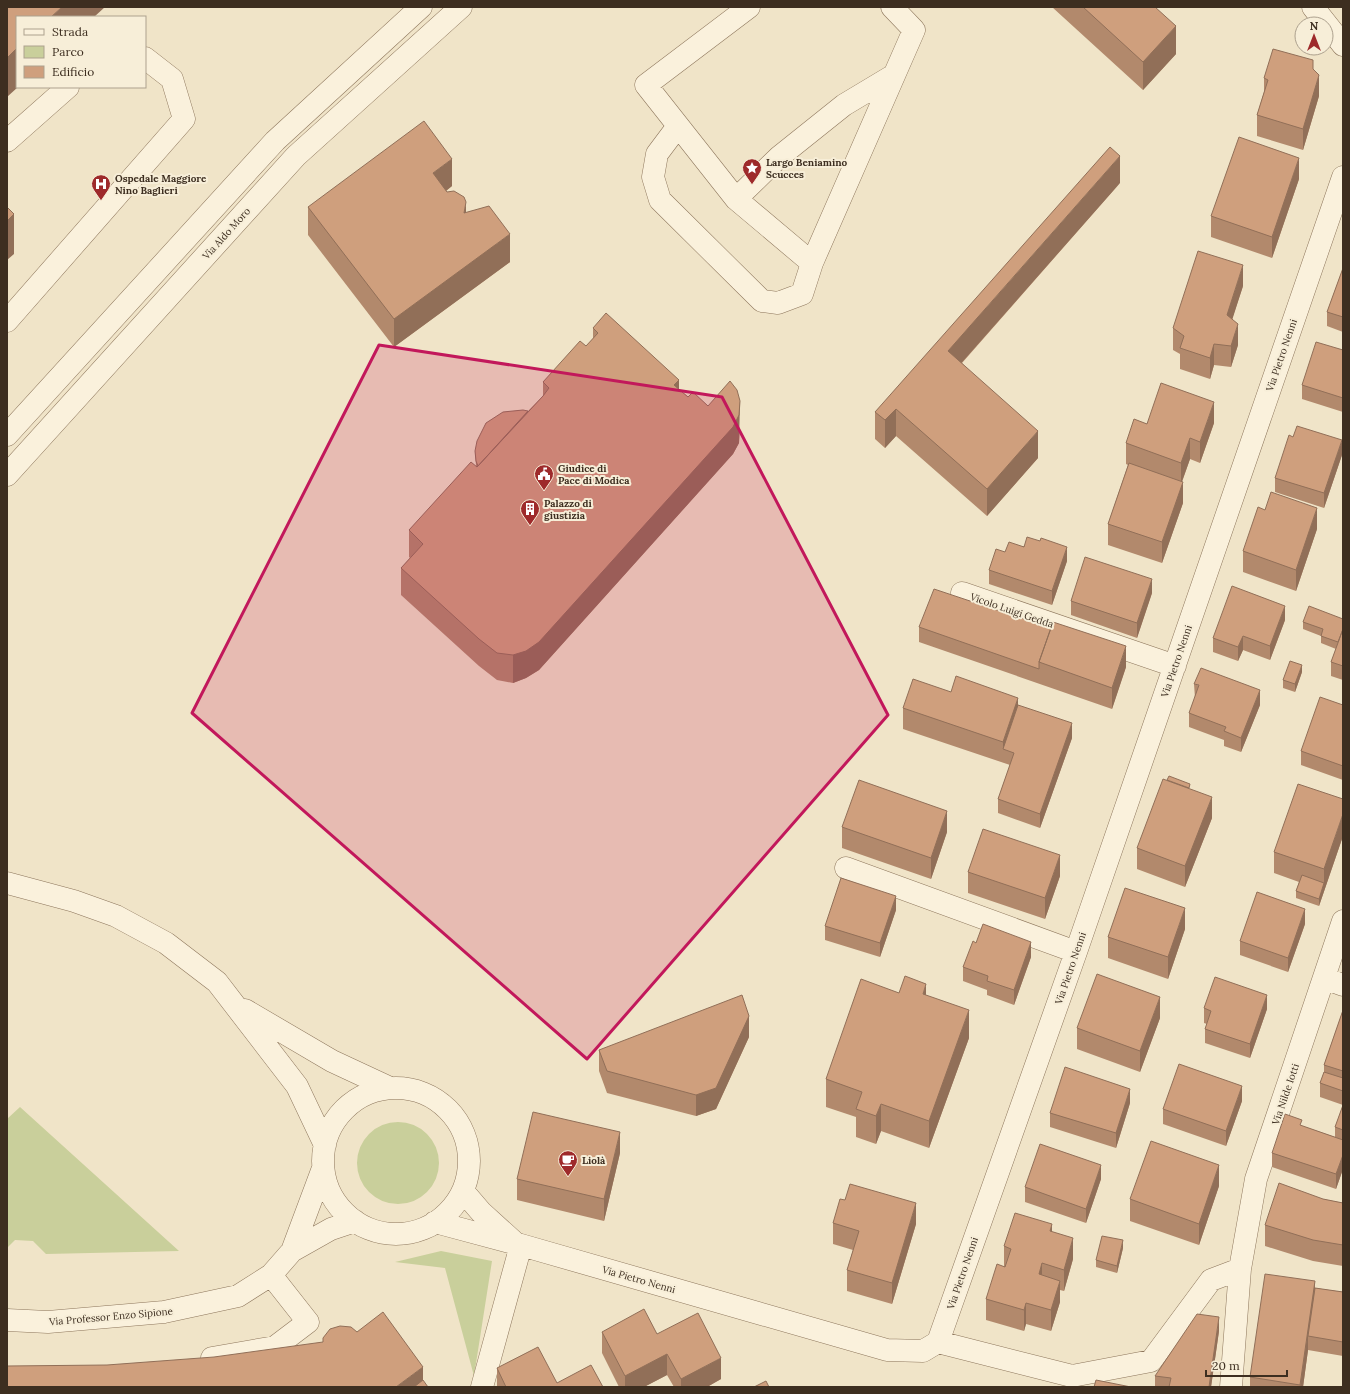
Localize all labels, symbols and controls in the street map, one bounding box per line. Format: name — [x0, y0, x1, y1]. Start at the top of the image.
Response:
legend — [16, 16, 146, 88]
north arrow — [1294, 16, 1334, 56]
text: N — [1310, 19, 1319, 33]
text: Strada — [52, 24, 88, 39]
text: Parco — [52, 44, 84, 59]
text: Edificio — [52, 64, 94, 79]
place label: Largo Beniamino Scucces — [766, 156, 848, 181]
place icon: Largo Beniamino Scucces — [741, 157, 763, 185]
place label: Ospedale Maggiore Nino Baglieri — [115, 172, 207, 197]
hospital icon: Ospedale Maggiore Nino Baglieri — [90, 173, 112, 201]
street label: Via Aldo Moro — [199, 205, 253, 263]
street label: Via Pietro Nenni — [1263, 317, 1300, 394]
place label: Giudice di Pace di Modica — [558, 462, 630, 487]
public building icon: Giudice di Pace di Modica — [533, 463, 555, 491]
place label: Palazzo di giustizia — [544, 497, 592, 522]
building icon: Palazzo di giustizia — [519, 498, 541, 526]
street label: Vicolo Luigi Gedda — [967, 590, 1055, 631]
street label: Via Pietro Nenni — [1158, 623, 1195, 700]
street label: Via Pietro Nenni — [1052, 930, 1089, 1007]
street label: Via Nilde Iotti — [1269, 1062, 1302, 1127]
cafe icon: Liolà — [557, 1149, 579, 1177]
place label: Liolà — [582, 1154, 606, 1167]
street label: Via Pietro Nenni — [944, 1235, 981, 1312]
street label: Via Pietro Nenni — [600, 1263, 677, 1296]
street label: Via Professor Enzo Sipione — [48, 1305, 174, 1328]
scale bar — [1206, 1352, 1287, 1378]
text: 20 m — [1212, 1358, 1240, 1373]

